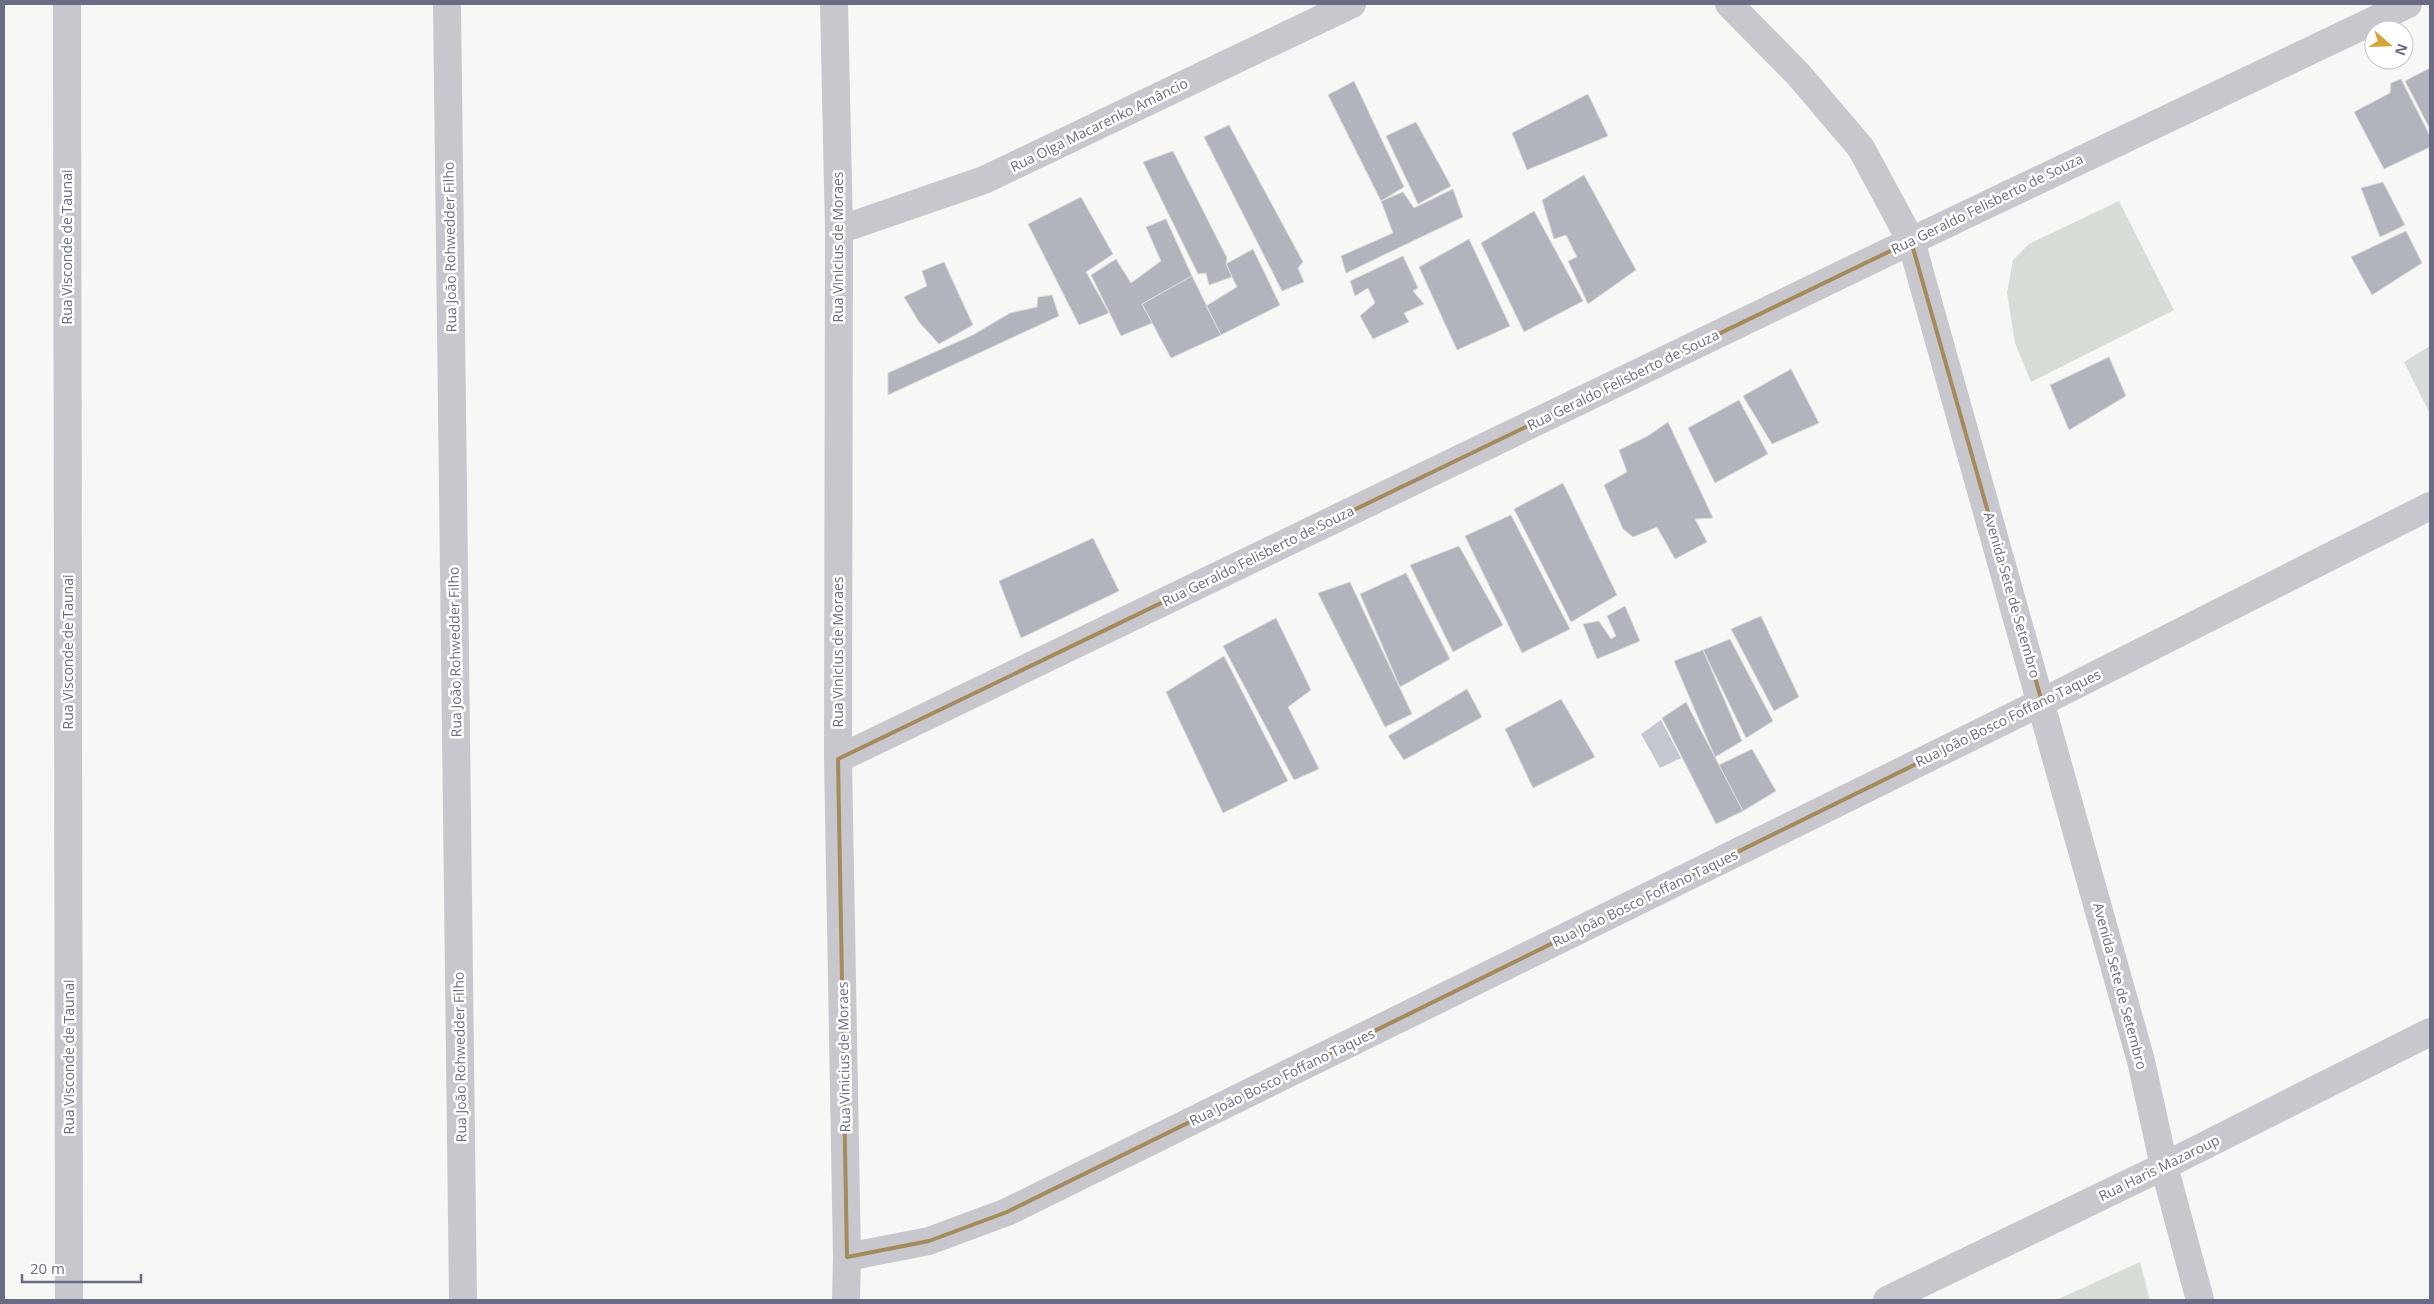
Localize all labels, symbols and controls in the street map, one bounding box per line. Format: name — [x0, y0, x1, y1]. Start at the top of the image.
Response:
north arrow — [2364, 20, 2414, 70]
text: N — [2391, 41, 2413, 58]
street label: Rua Olga Macarenko Amâncio — [1007, 73, 1191, 176]
street label: Rua Geraldo Felisberto de Souza — [1888, 149, 2086, 258]
street label: Rua João Rohwedder Filho — [439, 162, 460, 333]
street label: Rua Visconde de Taunai — [57, 169, 76, 325]
street label: Rua Vinicius de Moraes — [828, 171, 847, 322]
street label: Rua Geraldo Felisberto de Souza — [1524, 325, 1722, 434]
street label: Rua Geraldo Felisberto de Souza — [1159, 501, 1357, 610]
street label: Avenida Sete de Setembro — [1980, 510, 2045, 680]
street label: Rua João Rohwedder Filho — [444, 567, 465, 738]
street label: Rua Visconde de Taunai — [58, 574, 77, 730]
street label: Rua Vinicius de Moraes — [828, 576, 847, 727]
street label: Rua João Bosco Foffano Taques — [1912, 664, 2104, 771]
street label: Rua João Bosco Foffano Taques — [1549, 844, 1741, 951]
street label: Avenida Sete de Setembro — [2089, 900, 2152, 1071]
street label: Rua João Rohwedder Filho — [449, 972, 470, 1143]
street label: Rua Visconde de Taunai — [59, 979, 78, 1135]
street label: Rua Vinicius de Moraes — [833, 981, 854, 1133]
street label: Rua João Bosco Foffano Taques — [1186, 1023, 1378, 1130]
street label: Rua Haris Mazaroup — [2095, 1130, 2222, 1205]
scale bar — [22, 1252, 141, 1284]
text: 20 m — [30, 1258, 65, 1278]

